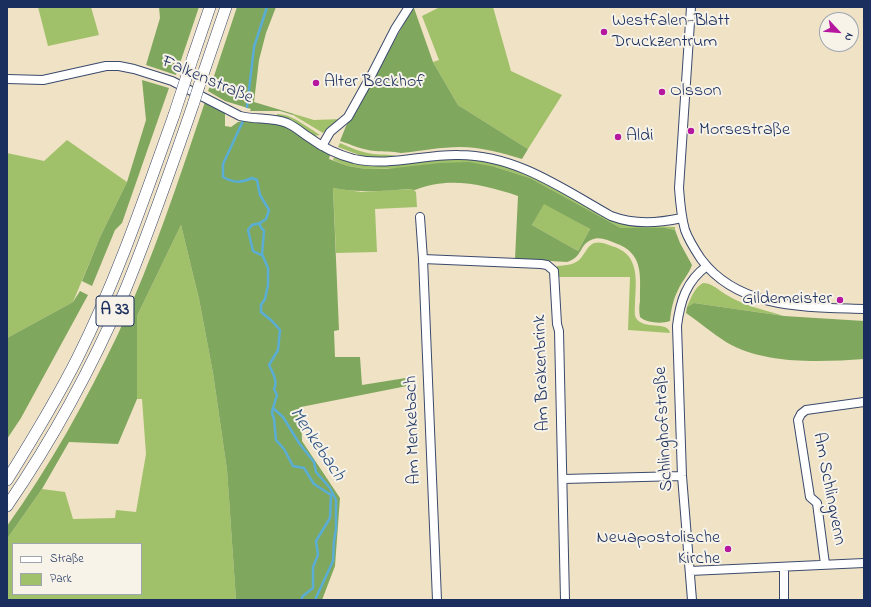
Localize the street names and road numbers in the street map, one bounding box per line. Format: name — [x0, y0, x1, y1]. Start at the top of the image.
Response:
street label: Falkenstraße — [158, 52, 256, 110]
road number: A 33 — [96, 296, 134, 326]
street label: Am Brakenbrink — [530, 314, 556, 432]
street label: Schlinghofstraße — [651, 366, 679, 492]
street label: Am Menkebach — [401, 375, 427, 485]
street label: Am Schlingvenn — [807, 431, 849, 547]

